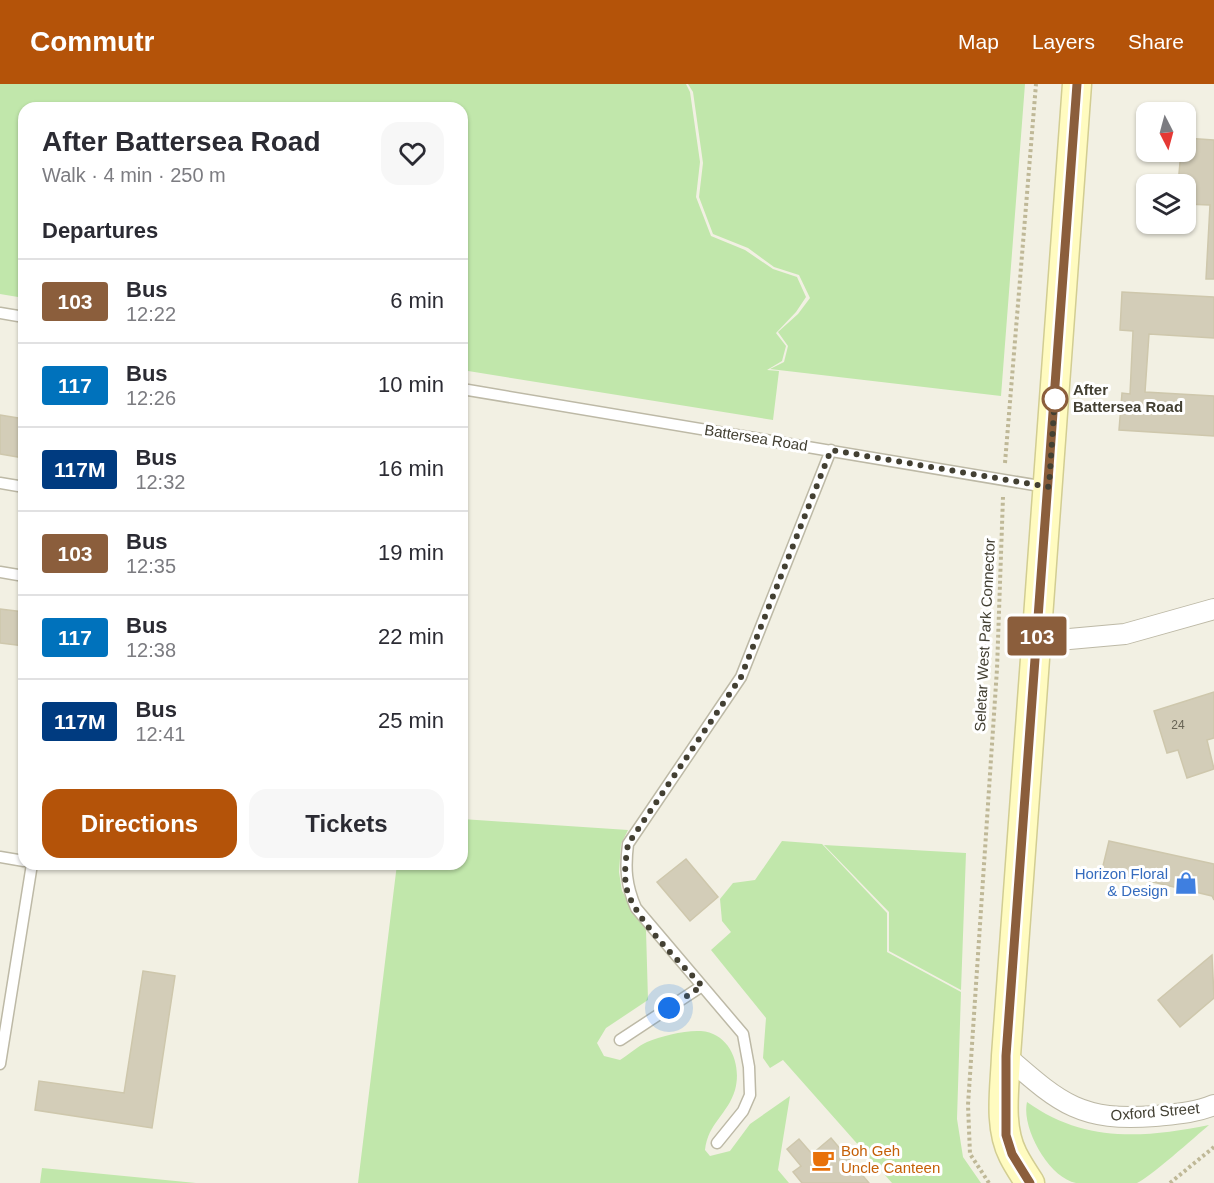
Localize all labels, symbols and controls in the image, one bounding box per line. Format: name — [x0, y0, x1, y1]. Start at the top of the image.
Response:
text: Commutr — [30, 26, 154, 57]
text: Map — [958, 30, 999, 53]
text: Layers — [1032, 30, 1095, 53]
text: Share — [1128, 30, 1184, 53]
north arrow — [1136, 102, 1196, 162]
map controls — [1136, 102, 1196, 234]
button: heart — [381, 122, 444, 185]
text: After Battersea Road — [42, 126, 321, 157]
text: Walk · 4 min · 250 m — [42, 164, 226, 186]
button: layers — [1136, 174, 1196, 234]
text: Departures — [42, 218, 158, 243]
text: Bus — [126, 277, 168, 302]
text: 6 min — [390, 288, 444, 313]
text: 103 — [57, 290, 93, 313]
text: 12:22 — [126, 303, 176, 325]
text: Bus — [126, 361, 168, 386]
text: 10 min — [378, 372, 444, 397]
text: 117 — [58, 374, 92, 397]
place label: After Battersea Road — [1073, 381, 1183, 415]
marker: After Battersea Road — [1042, 386, 1068, 412]
text: 12:26 — [126, 387, 176, 409]
street label: Battersea Road — [703, 421, 809, 454]
text: Bus — [135, 445, 177, 470]
text: 16 min — [378, 456, 444, 481]
text: 117M — [54, 458, 105, 481]
text: 12:32 — [135, 471, 185, 493]
text: Bus — [126, 529, 168, 554]
street label: Seletar West Park Connector — [971, 538, 998, 732]
text: 19 min — [378, 540, 444, 565]
text: 103 — [57, 542, 93, 565]
text: 12:35 — [126, 555, 176, 577]
text: Bus — [126, 613, 168, 638]
line badge: 103 — [1002, 616, 1072, 656]
text: 22 min — [378, 624, 444, 649]
text: 103 — [1019, 625, 1055, 648]
text: 117 — [58, 626, 92, 649]
text: 12:38 — [126, 639, 176, 661]
text: Bus — [135, 697, 177, 722]
text: 25 min — [378, 708, 444, 733]
text: 117M — [54, 710, 105, 733]
house number: 24 — [1171, 718, 1185, 732]
text: 12:41 — [135, 723, 185, 745]
button: Directions — [42, 789, 237, 858]
button: Tickets — [249, 789, 444, 858]
place label: Horizon Floral & Design — [1075, 865, 1168, 899]
shop icon: Horizon Floral & Design — [1173, 870, 1199, 896]
your location — [654, 993, 684, 1023]
street label: Oxford Street — [1110, 1099, 1201, 1124]
place label: Boh Geh Uncle Canteen — [841, 1142, 940, 1176]
cafe icon: Boh Geh Uncle Canteen — [810, 1147, 836, 1173]

